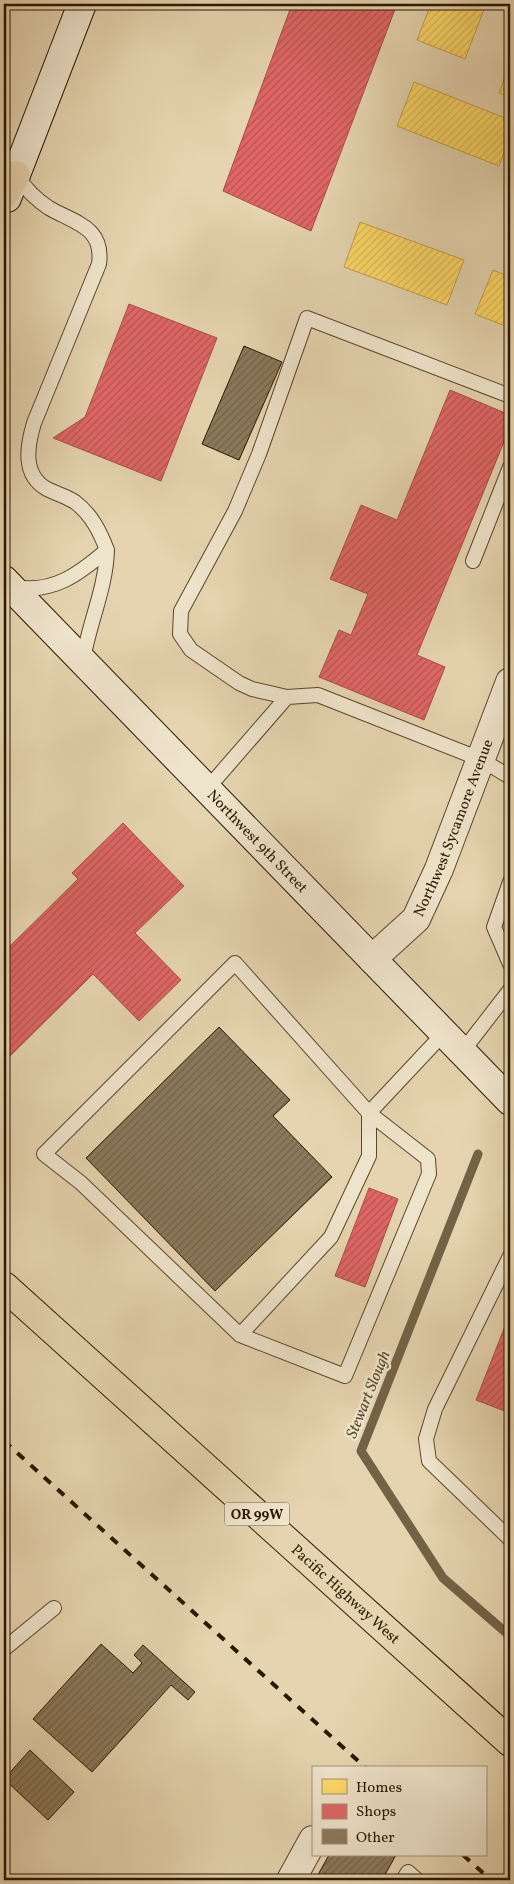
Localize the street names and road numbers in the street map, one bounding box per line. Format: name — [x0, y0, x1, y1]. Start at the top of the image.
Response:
street label: Northwest Sycamore Avenue — [409, 736, 499, 921]
street label: Northwest 9th Street — [201, 786, 312, 899]
road number: OR 99W — [224, 1502, 290, 1526]
street label: Pacific Highway West — [286, 1540, 404, 1650]

